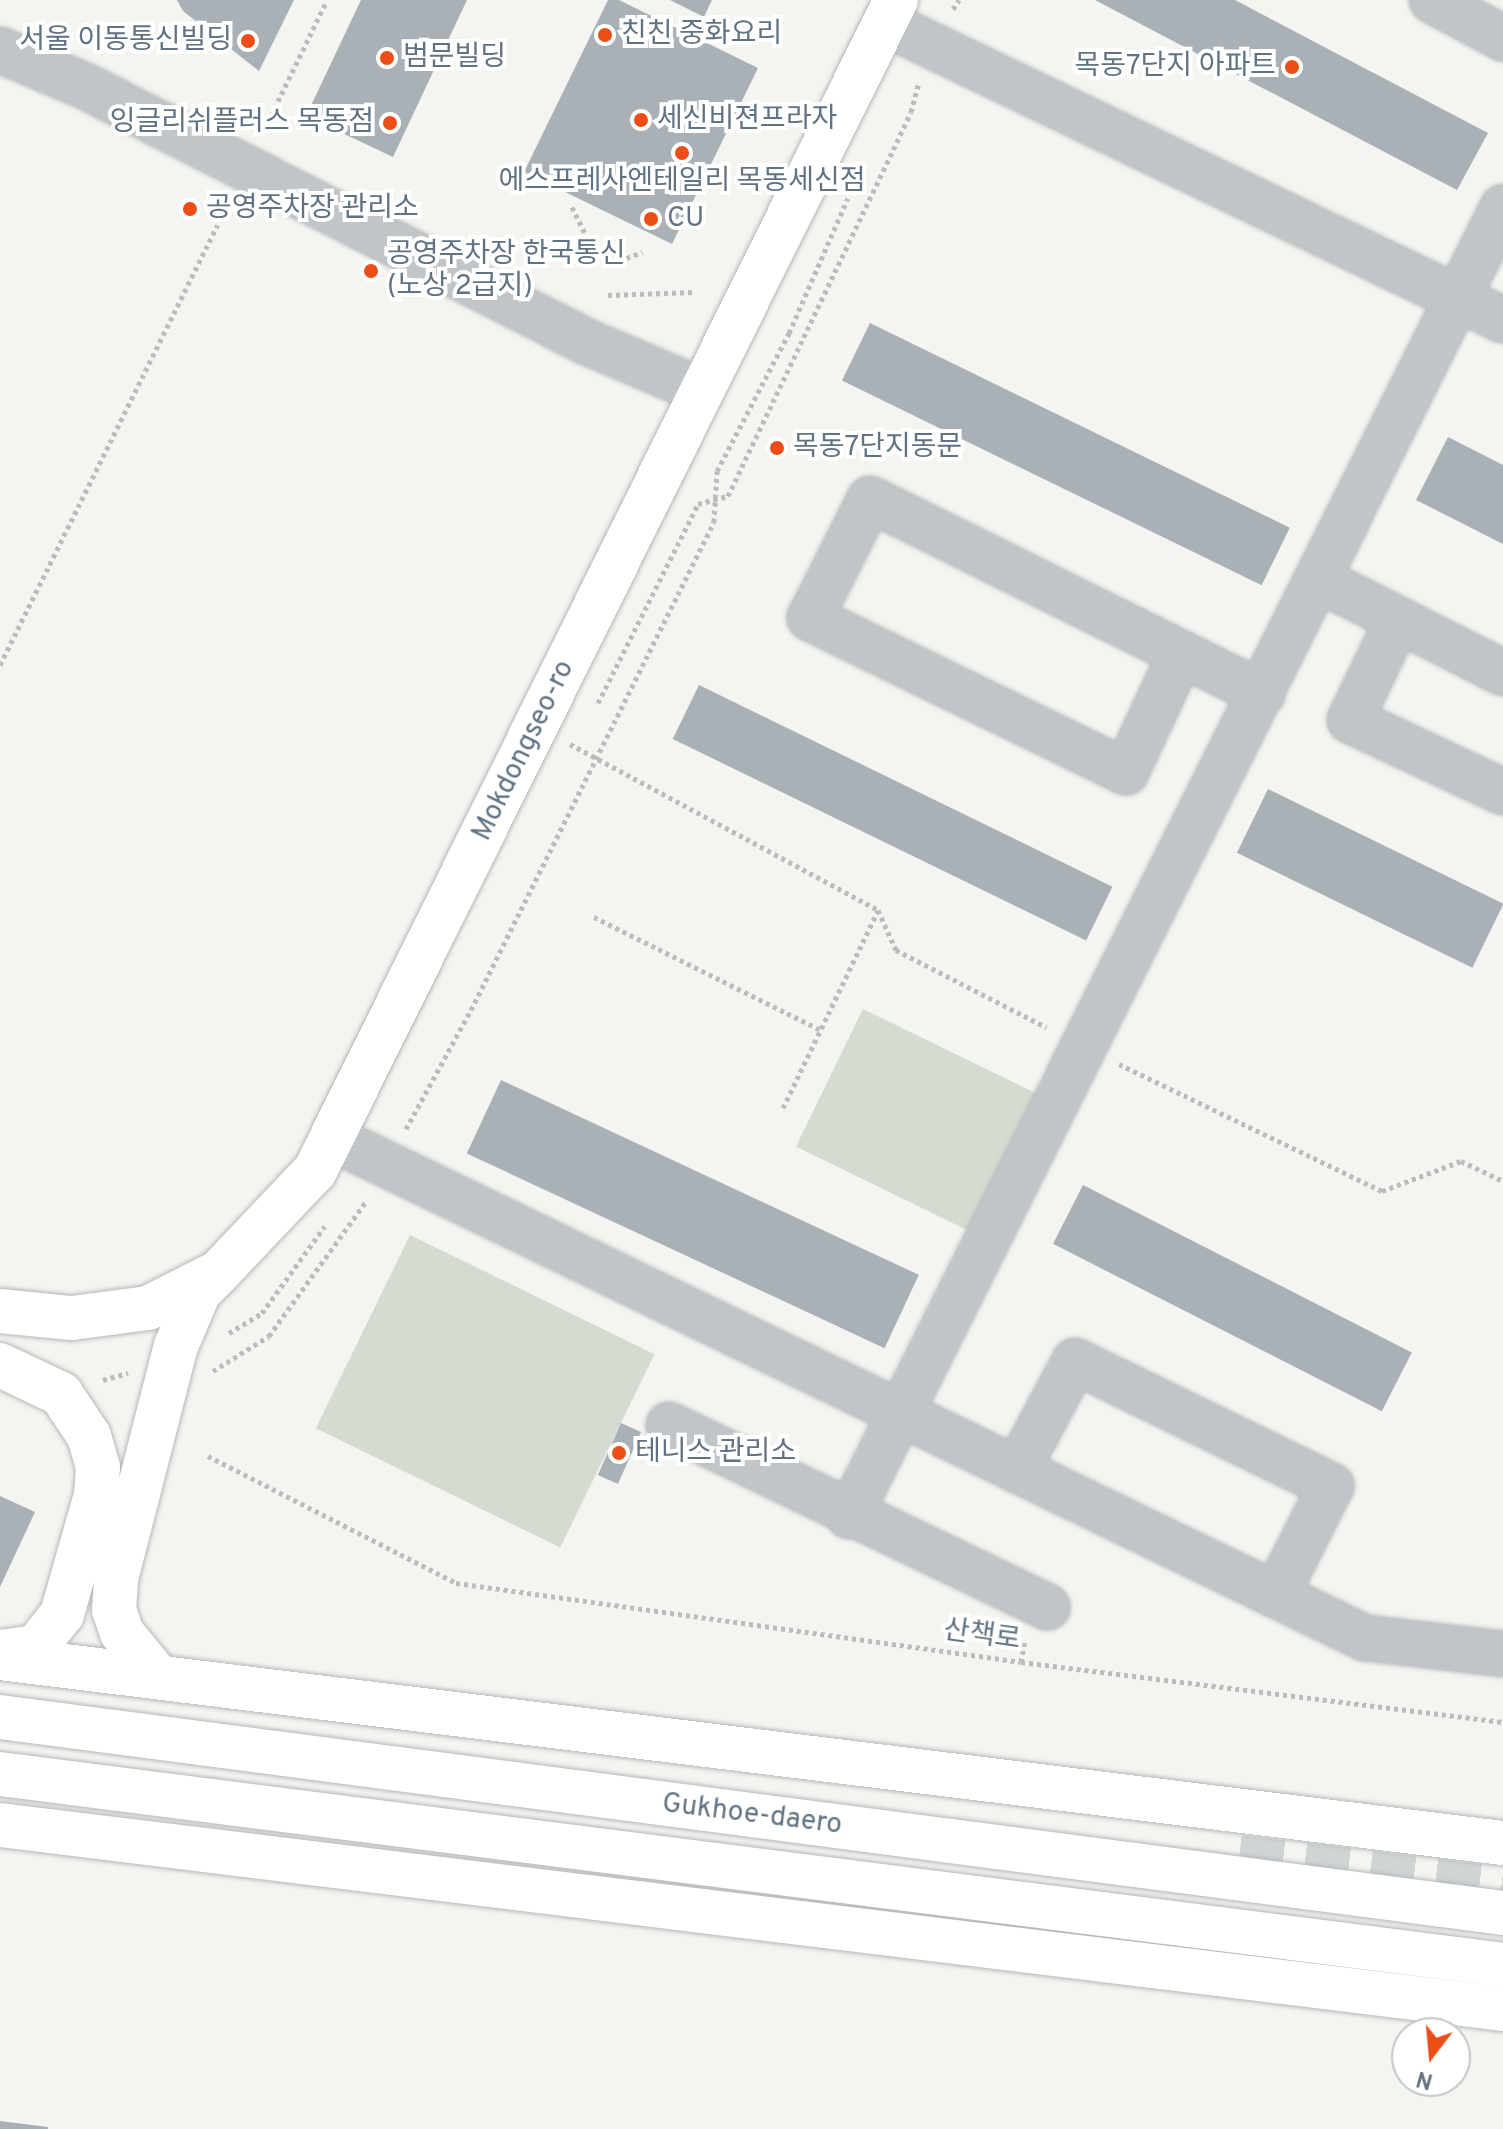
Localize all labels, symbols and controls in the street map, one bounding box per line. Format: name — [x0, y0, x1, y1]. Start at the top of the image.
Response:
place label: 친친 중화요리 — [621, 18, 782, 52]
place label: 서울 이동통신빌딩 — [19, 24, 232, 58]
marker: 친친 중화요리 — [596, 26, 614, 44]
marker: 서울 이동통신빌딩 — [239, 32, 257, 50]
place label: 범문빌딩 — [403, 41, 506, 75]
marker: 범문빌딩 — [378, 49, 396, 67]
place label: 목동7단지 아파트 — [1074, 50, 1276, 84]
marker: 목동7단지 아파트 — [1283, 58, 1301, 76]
place label: 세신비젼프라자 — [657, 103, 837, 137]
place label: 잉글리쉬플러스 목동점 — [110, 106, 374, 140]
marker: 세신비젼프라자 — [632, 111, 650, 129]
marker: 잉글리쉬플러스 목동점 — [381, 114, 399, 132]
marker: 에스프레사엔테일리 목동세신점 — [673, 144, 691, 162]
place label: 에스프레사엔테일리 목동세신점 — [498, 165, 866, 199]
place label: 공영주차장 관리소 — [206, 192, 419, 226]
marker: 공영주차장 관리소 — [181, 200, 199, 218]
place label: CU — [667, 202, 704, 236]
marker: CU — [642, 210, 660, 228]
place label: 공영주차장 한국통신 (노상 2급지) — [387, 238, 625, 304]
marker: 공영주차장 한국통신 (노상 2급지) — [362, 262, 380, 280]
place label: 목동7단지동문 — [793, 431, 962, 465]
marker: 목동7단지동문 — [768, 439, 786, 457]
street label: Mokdongseo-ro — [466, 655, 582, 847]
place label: 테니스 관리소 — [635, 1436, 796, 1470]
marker: 테니스 관리소 — [610, 1444, 628, 1462]
street label: 산책로 — [941, 1614, 1023, 1658]
street label: Gukhoe-daero — [660, 1787, 844, 1843]
north arrow — [1391, 2017, 1471, 2097]
text: N — [1413, 2063, 1436, 2094]

